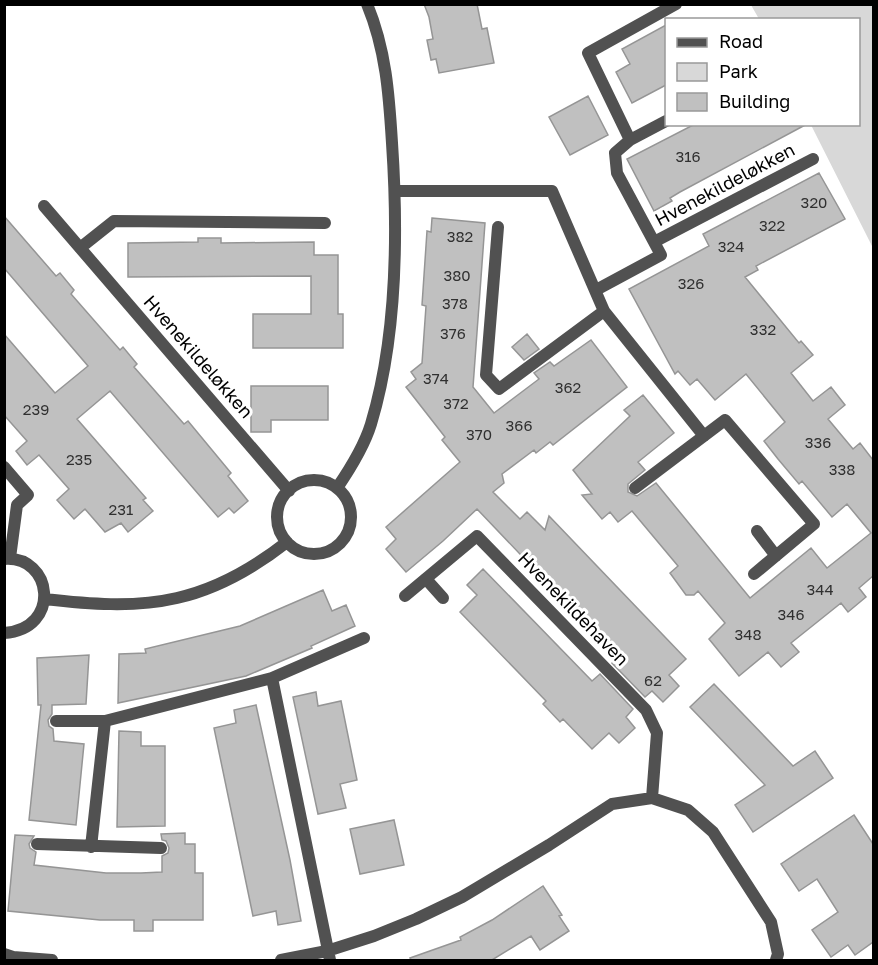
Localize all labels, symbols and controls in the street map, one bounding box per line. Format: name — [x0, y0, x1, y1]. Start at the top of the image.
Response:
legend — [665, 18, 860, 126]
text: Road — [719, 30, 763, 52]
text: Park — [719, 60, 758, 82]
text: Building — [719, 90, 790, 112]
street label: Hvenekildeløkken — [651, 138, 798, 230]
house number: 316 — [675, 147, 701, 165]
house number: 320 — [801, 193, 827, 211]
house number: 322 — [759, 216, 785, 234]
house number: 382 — [447, 227, 473, 245]
house number: 324 — [718, 237, 744, 255]
house number: 380 — [443, 266, 471, 284]
house number: 326 — [678, 274, 704, 292]
street label: Hvenekildeløkken — [140, 291, 258, 422]
house number: 378 — [442, 294, 468, 312]
house number: 332 — [750, 320, 776, 338]
house number: 376 — [440, 324, 466, 342]
house number: 374 — [423, 369, 449, 387]
house number: 362 — [555, 378, 581, 396]
house number: 372 — [443, 394, 469, 412]
house number: 239 — [23, 400, 49, 418]
house number: 366 — [506, 416, 532, 434]
house number: 370 — [466, 425, 492, 443]
house number: 336 — [805, 433, 831, 451]
house number: 235 — [66, 450, 92, 468]
house number: 338 — [829, 460, 855, 478]
house number: 231 — [109, 500, 133, 518]
street label: Hvenekildehaven — [514, 547, 634, 670]
house number: 344 — [806, 580, 834, 598]
house number: 346 — [777, 605, 805, 623]
house number: 348 — [734, 625, 762, 643]
house number: 62 — [644, 671, 662, 689]

